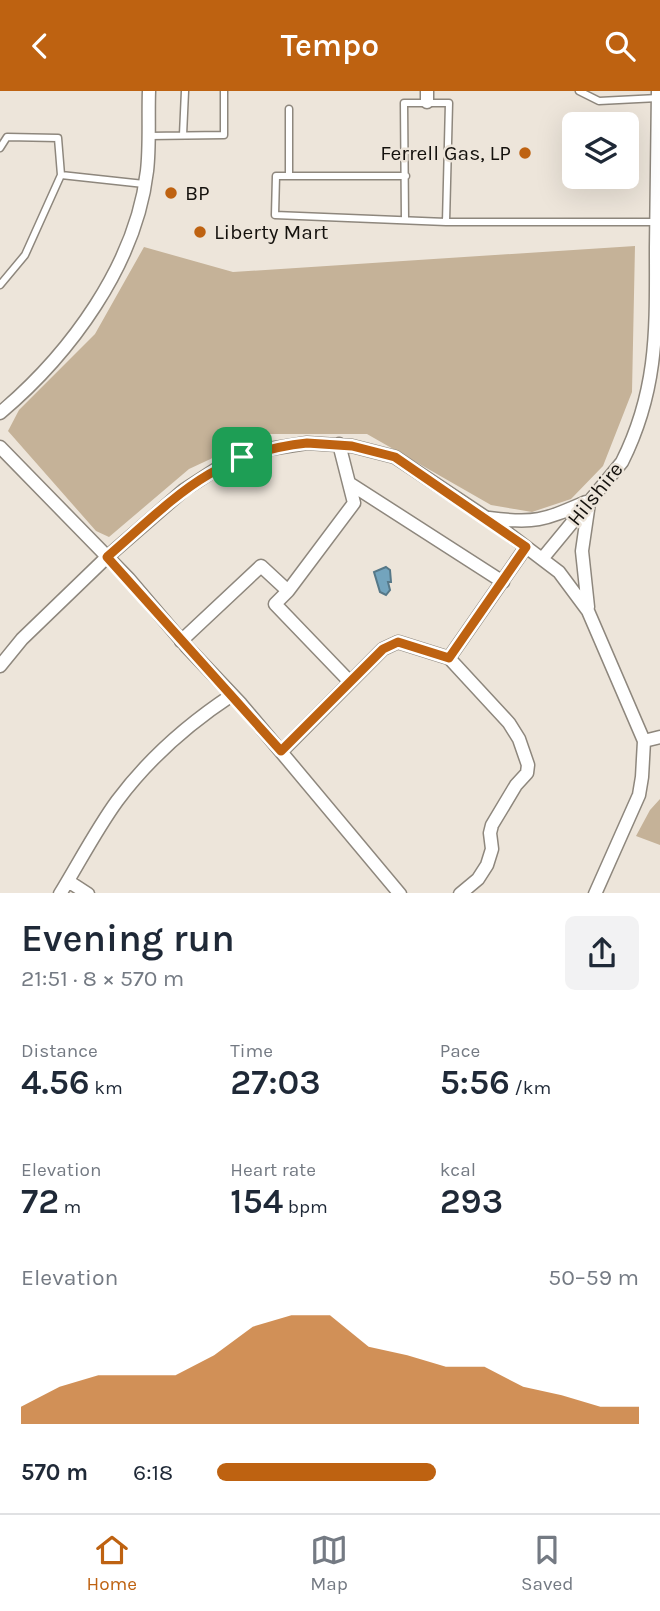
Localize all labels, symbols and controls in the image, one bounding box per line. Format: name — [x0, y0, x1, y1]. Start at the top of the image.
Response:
icon: back — [21, 27, 59, 65]
text: Tempo — [281, 27, 379, 64]
icon: search — [601, 27, 639, 65]
map controls — [562, 112, 639, 189]
button: layers — [562, 112, 639, 189]
place label: Ferrell Gas, LP — [380, 141, 511, 165]
marker: Ferrell Gas, LP — [517, 145, 533, 161]
place label: BP — [185, 181, 210, 205]
marker: BP — [163, 185, 179, 201]
place label: Liberty Mart — [214, 220, 328, 244]
marker: Liberty Mart — [192, 224, 208, 240]
pin — [212, 427, 272, 487]
icon: arrive — [223, 438, 261, 476]
street label: Hilshire — [562, 457, 628, 531]
text: Evening run — [21, 916, 235, 961]
button: share — [565, 916, 639, 990]
text: 21:51 · 8 × 570 m — [21, 965, 184, 992]
text: Distance — [21, 1040, 98, 1062]
text: Time — [230, 1040, 273, 1062]
text: Pace — [440, 1040, 480, 1062]
text: 4.56 — [21, 1062, 90, 1103]
text: 27:03 — [230, 1062, 321, 1103]
text: 5:56 — [440, 1062, 510, 1103]
text: km — [90, 1077, 123, 1099]
text: /km — [510, 1077, 551, 1099]
text: Elevation — [21, 1159, 101, 1181]
text: Heart rate — [230, 1159, 316, 1181]
text: kcal — [440, 1159, 476, 1181]
text: 72 — [21, 1181, 59, 1222]
text: 154 — [230, 1181, 283, 1222]
text: 293 — [440, 1181, 503, 1222]
text: m — [59, 1196, 81, 1218]
text: bpm — [283, 1196, 328, 1218]
text: Elevation — [21, 1264, 118, 1291]
text: 50–59 m — [548, 1264, 639, 1291]
text: 570 m — [21, 1459, 88, 1486]
text: 6:18 — [133, 1459, 173, 1486]
tab: Home — [86, 1531, 137, 1595]
tab: Map — [310, 1531, 348, 1595]
tab: Saved — [521, 1531, 574, 1595]

